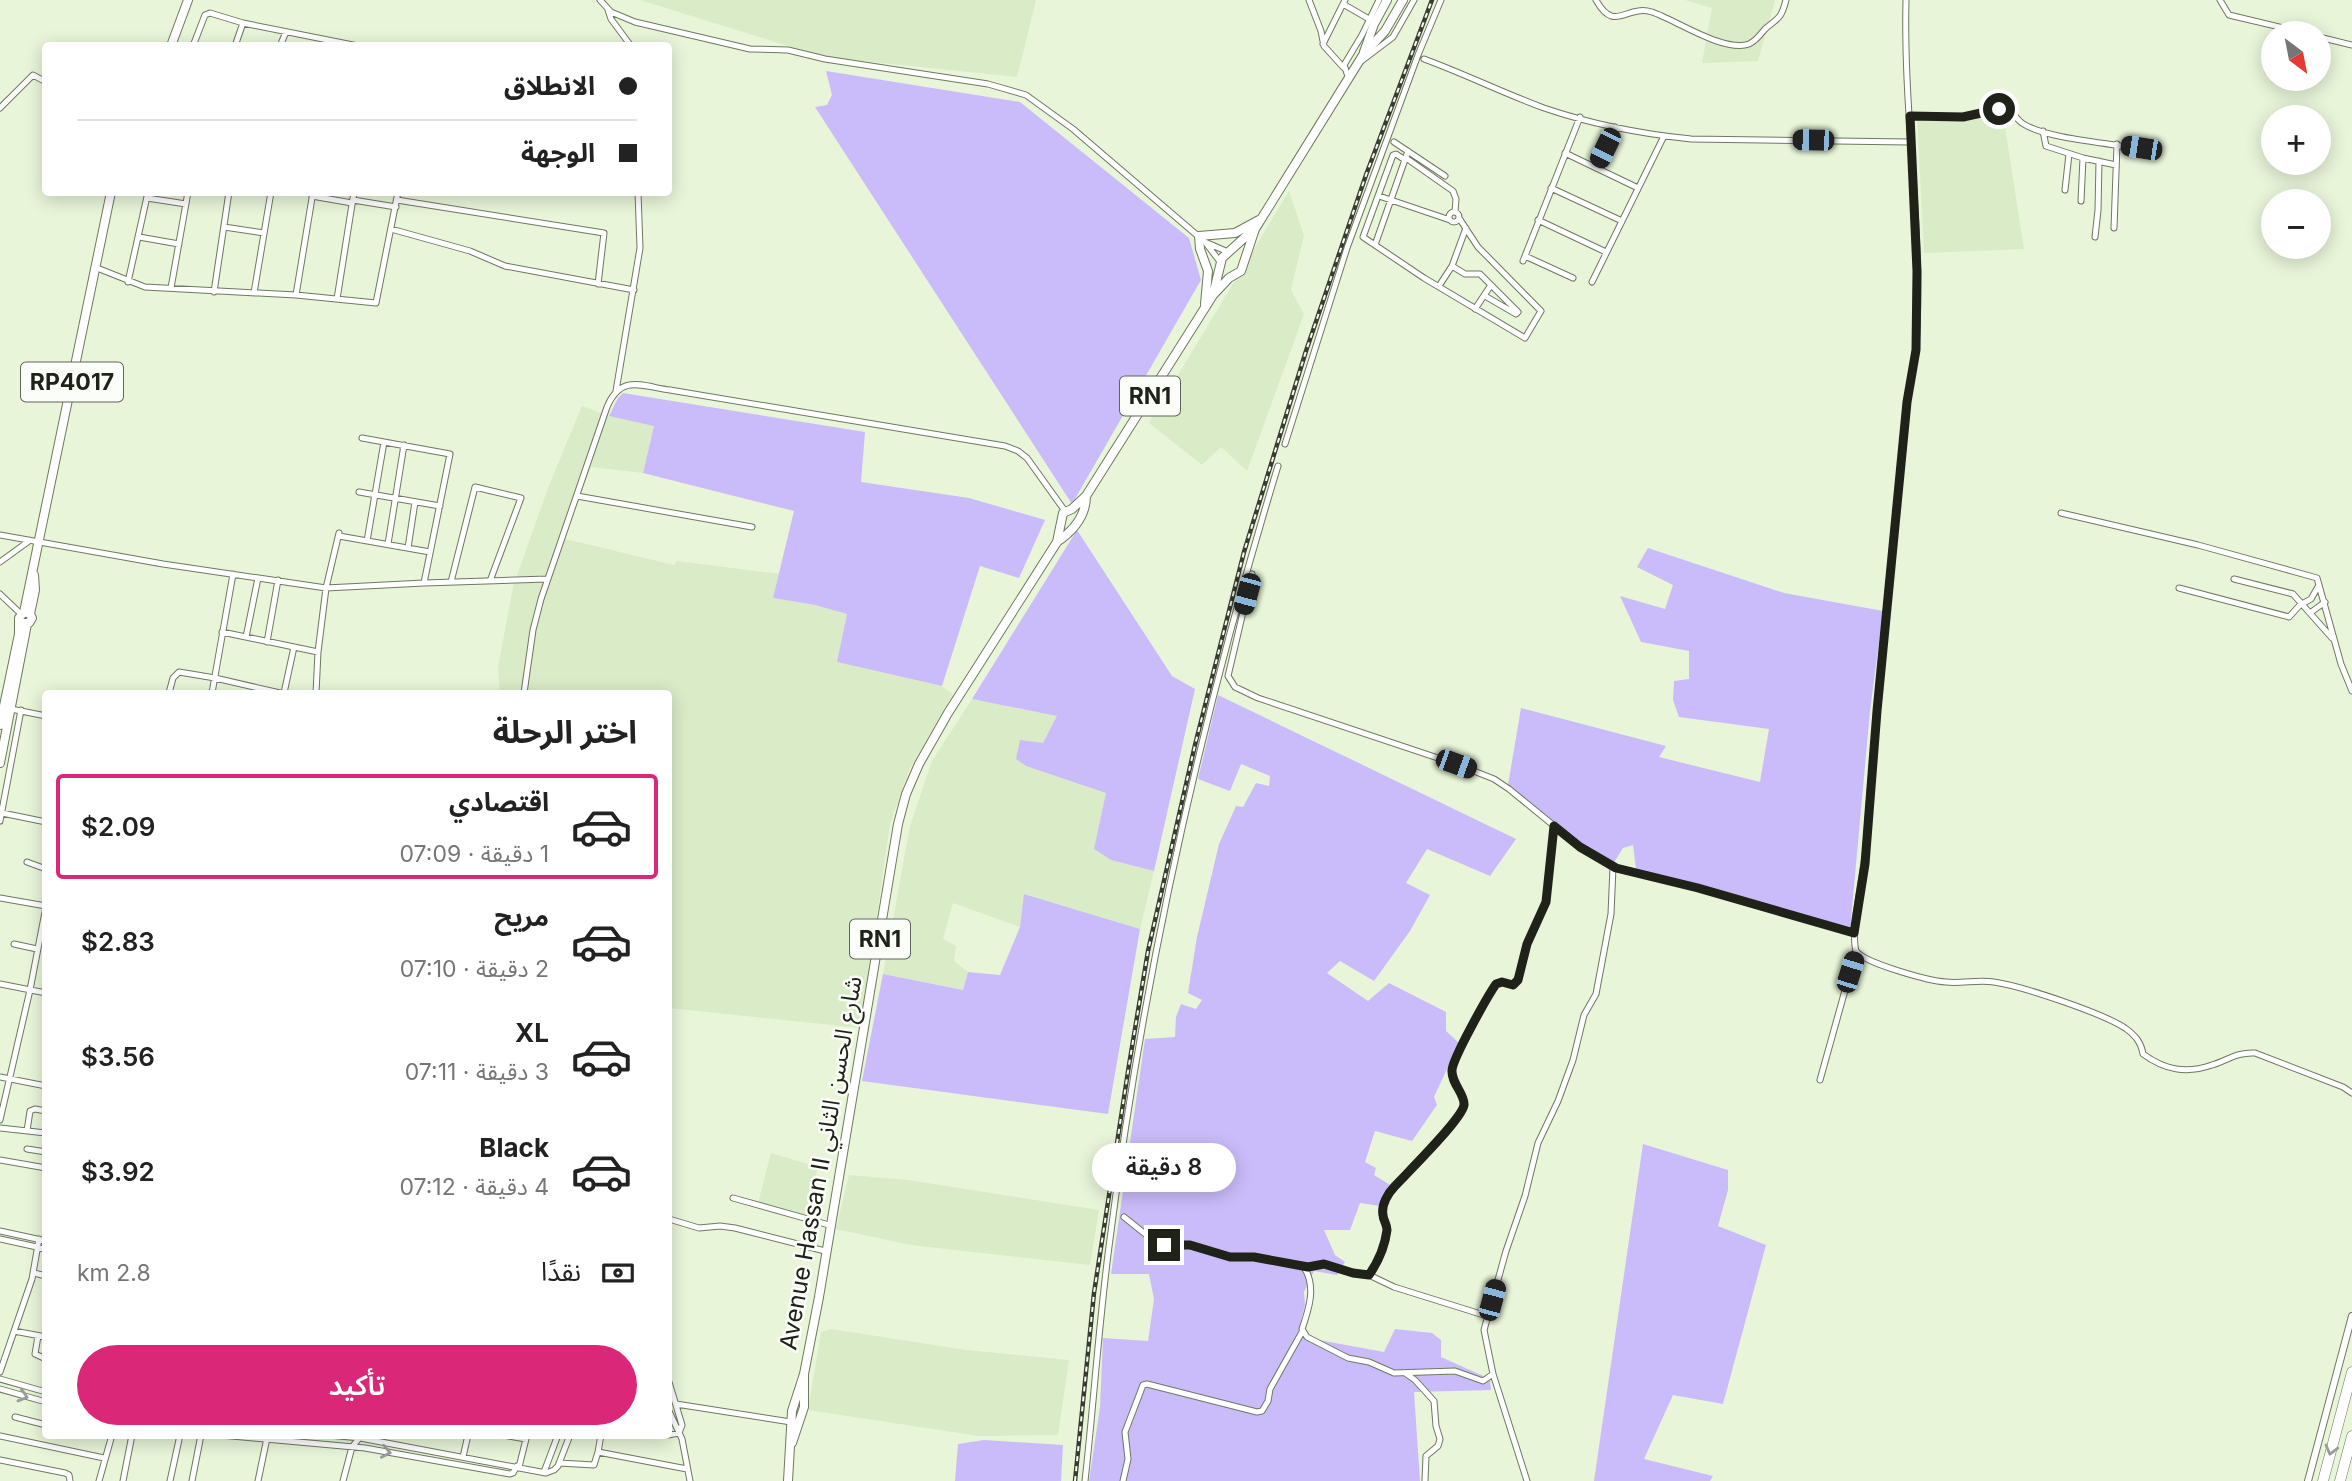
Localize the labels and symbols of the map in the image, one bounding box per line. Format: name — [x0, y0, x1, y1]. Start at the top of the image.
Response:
north arrow — [2261, 21, 2331, 91]
route start — [1983, 93, 2015, 125]
car — [1587, 125, 1624, 171]
car — [1792, 129, 1835, 151]
car — [2119, 134, 2164, 162]
road number: RP4017 — [21, 362, 123, 402]
road number: RN1 — [1120, 376, 1180, 416]
car — [1232, 571, 1263, 617]
car — [1433, 747, 1480, 781]
road number: RN1 — [850, 920, 910, 958]
car — [1834, 949, 1867, 995]
street label: Avenue Hassan II شارع الحسن الثاني — [773, 974, 872, 1353]
callout: 8 دقيقة — [1092, 1144, 1236, 1192]
route end — [1148, 1229, 1180, 1261]
car — [1477, 1277, 1508, 1323]
one-way arrow — [17, 1387, 29, 1402]
one-way arrow — [380, 1443, 392, 1458]
one-way arrow — [2325, 1444, 2339, 1456]

